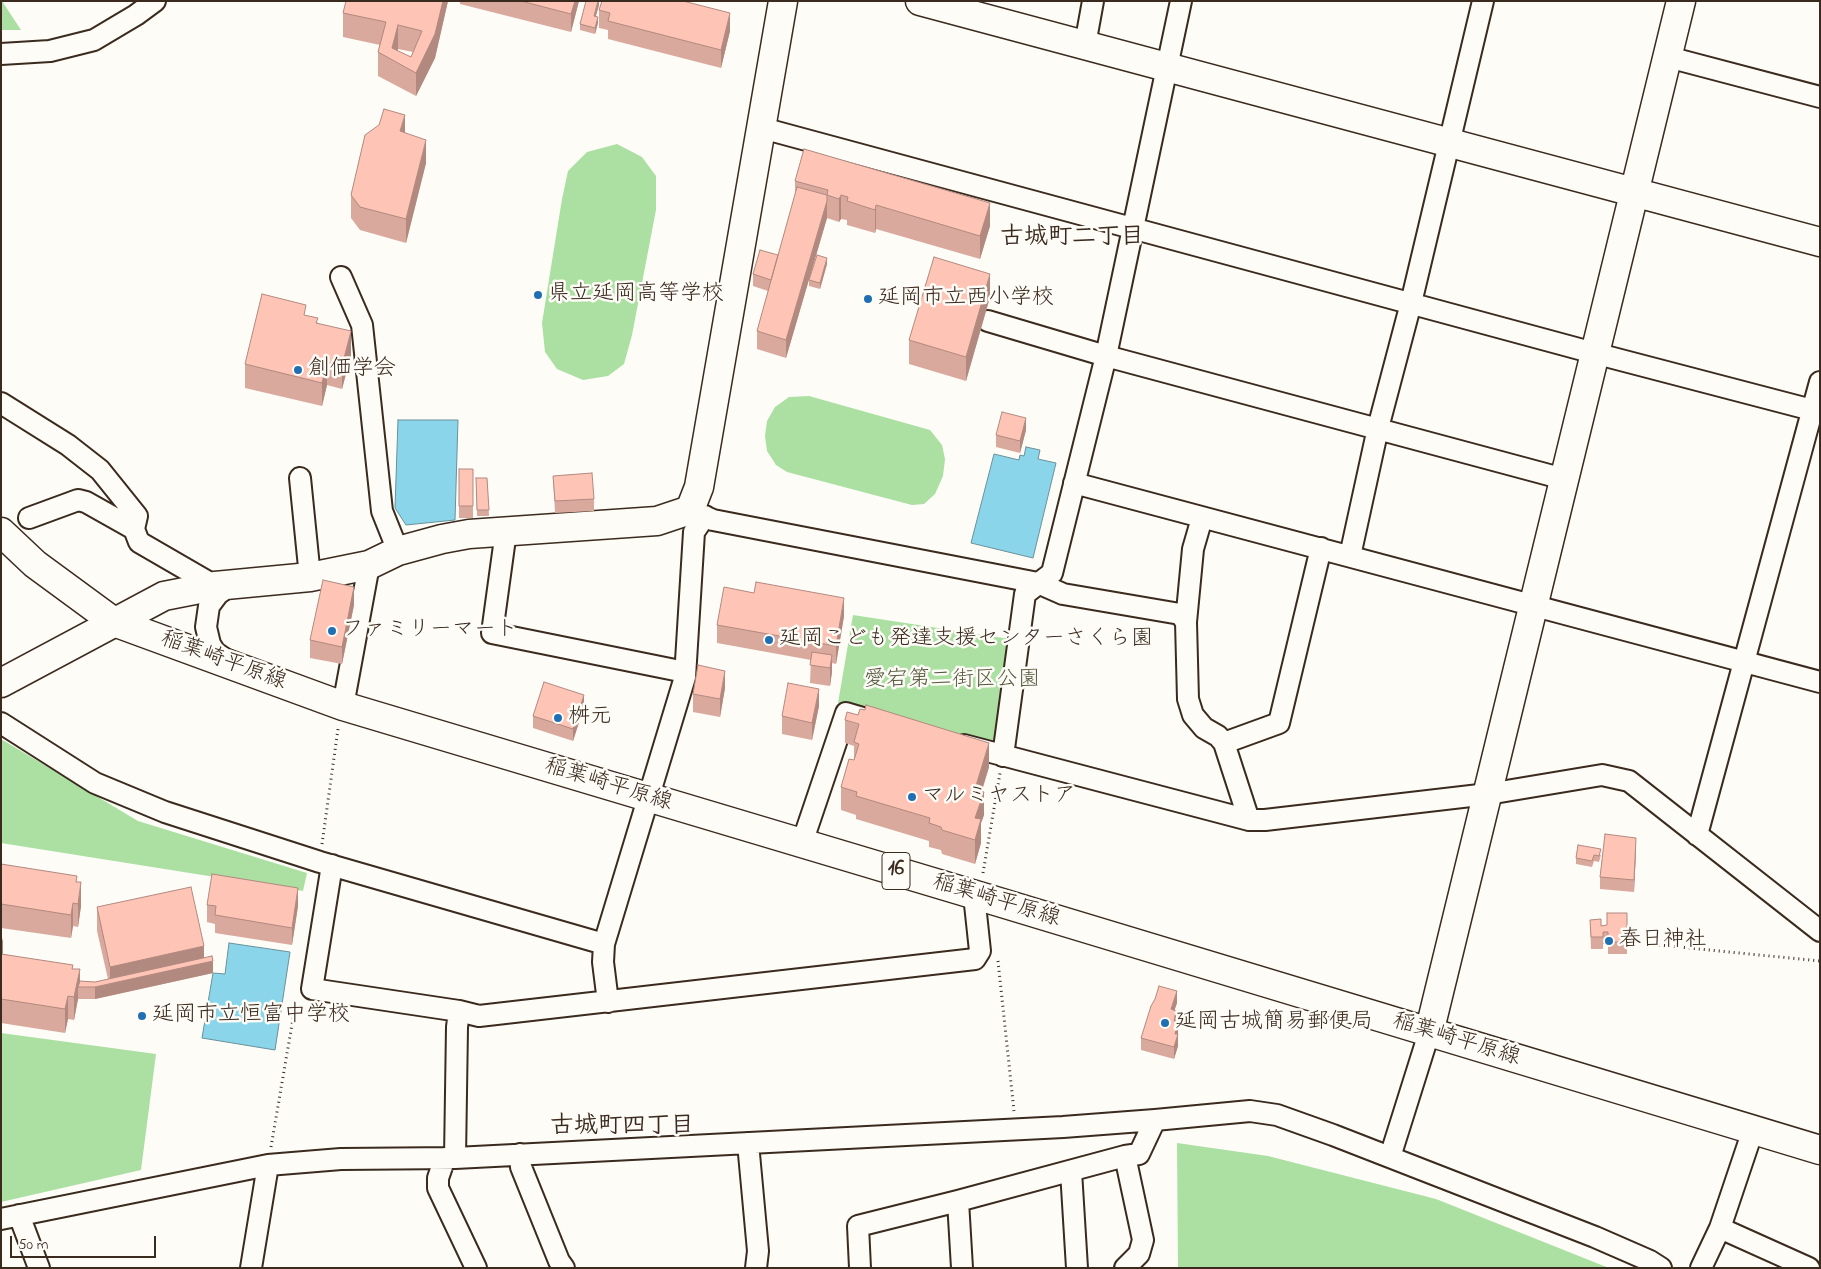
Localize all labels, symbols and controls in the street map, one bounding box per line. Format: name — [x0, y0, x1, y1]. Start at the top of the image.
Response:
district label: 古城町二丁目 — [1000, 225, 1144, 253]
place label: 県立延岡高等学校 — [548, 282, 724, 308]
place label: 延岡市立西小学校 — [878, 286, 1054, 312]
marker: 県立延岡高等学校 — [532, 289, 544, 301]
marker: 延岡市立西小学校 — [862, 293, 874, 305]
place label: 創価学会 — [308, 357, 396, 383]
marker: 創価学会 — [292, 364, 304, 376]
place label: ファミリーマート — [342, 618, 518, 644]
marker: ファミリーマート — [326, 625, 338, 637]
street label: 稲葉崎平原線 — [156, 627, 290, 697]
place label: 延岡こども発達支援センターさくら園 — [779, 627, 1153, 653]
marker: 延岡こども発達支援センターさくら園 — [763, 634, 775, 646]
park label: 愛宕第二街区公園 — [864, 668, 1040, 694]
place label: 桝元 — [568, 705, 612, 731]
marker: 桝元 — [552, 712, 564, 724]
street label: 稲葉崎平原線 — [541, 754, 675, 818]
place label: マルミヤストア — [922, 784, 1076, 810]
marker: マルミヤストア — [906, 791, 918, 803]
road number: 16 — [882, 852, 910, 889]
street label: 稲葉崎平原線 — [929, 870, 1063, 934]
place label: 春日神社 — [1619, 928, 1707, 954]
marker: 春日神社 — [1603, 935, 1615, 947]
place label: 延岡市立恒富中学校 — [152, 1003, 350, 1029]
street label: 稲葉崎平原線 — [1389, 1009, 1523, 1073]
marker: 延岡市立恒富中学校 — [136, 1010, 148, 1022]
place label: 延岡古城簡易郵便局 — [1175, 1010, 1373, 1036]
marker: 延岡古城簡易郵便局 — [1159, 1017, 1171, 1029]
district label: 古城町四丁目 — [550, 1114, 694, 1142]
scale bar — [12, 1226, 159, 1258]
text: 50 m — [18, 1234, 48, 1256]

